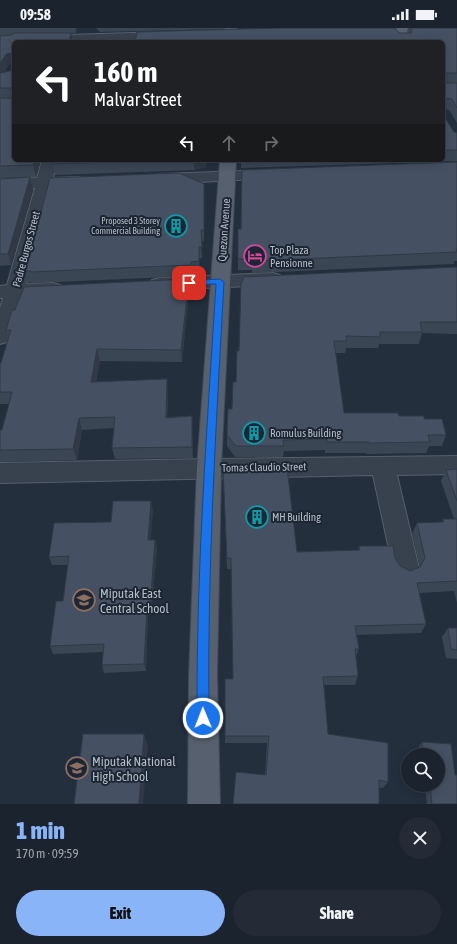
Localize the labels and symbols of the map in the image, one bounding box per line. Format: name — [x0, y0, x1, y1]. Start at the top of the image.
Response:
street label: Quezon Avenue — [216, 198, 232, 262]
street label: Padre Burgos Street — [10, 210, 42, 288]
building icon: Proposed 3 Storey Commercial Building — [163, 213, 189, 239]
place label: Proposed 3 Storey Commercial Building — [91, 216, 160, 236]
hotel icon: Top Plaza Pensionne — [242, 243, 268, 269]
place label: Top Plaza Pensionne — [270, 244, 313, 269]
pin — [172, 266, 206, 300]
building icon: Romulus Building — [241, 420, 267, 446]
place label: Romulus Building — [270, 427, 341, 439]
street label: Tomas Claudio Street — [222, 460, 306, 474]
building icon: MH Building — [244, 504, 270, 530]
place label: MH Building — [272, 511, 321, 523]
place label: Miputak East Central School — [100, 586, 169, 616]
school or university icon: Miputak East Central School — [71, 587, 97, 613]
position arrow — [182, 697, 224, 739]
place label: Miputak National High School — [92, 754, 176, 784]
school or university icon: Miputak National High School — [64, 755, 90, 781]

